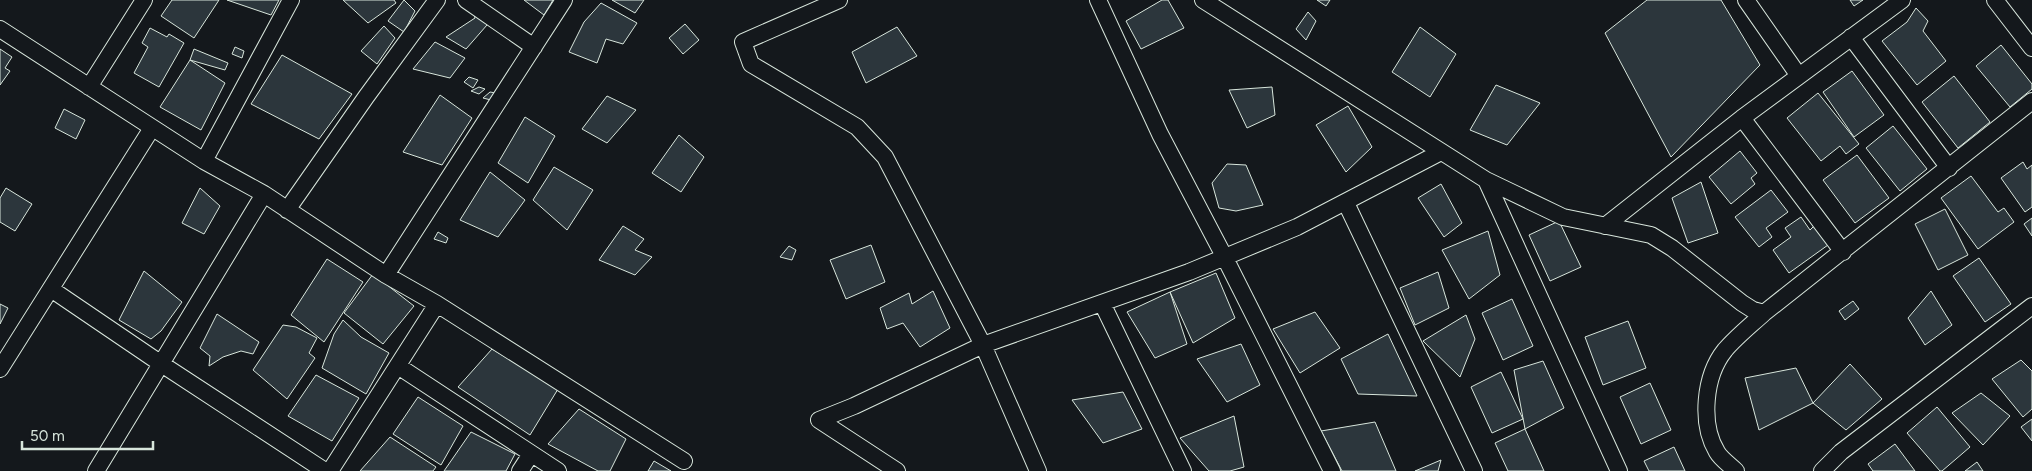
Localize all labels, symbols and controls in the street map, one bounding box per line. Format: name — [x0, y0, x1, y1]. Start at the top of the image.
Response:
scale bar — [22, 418, 154, 450]
text: 50 m — [30, 427, 65, 445]

